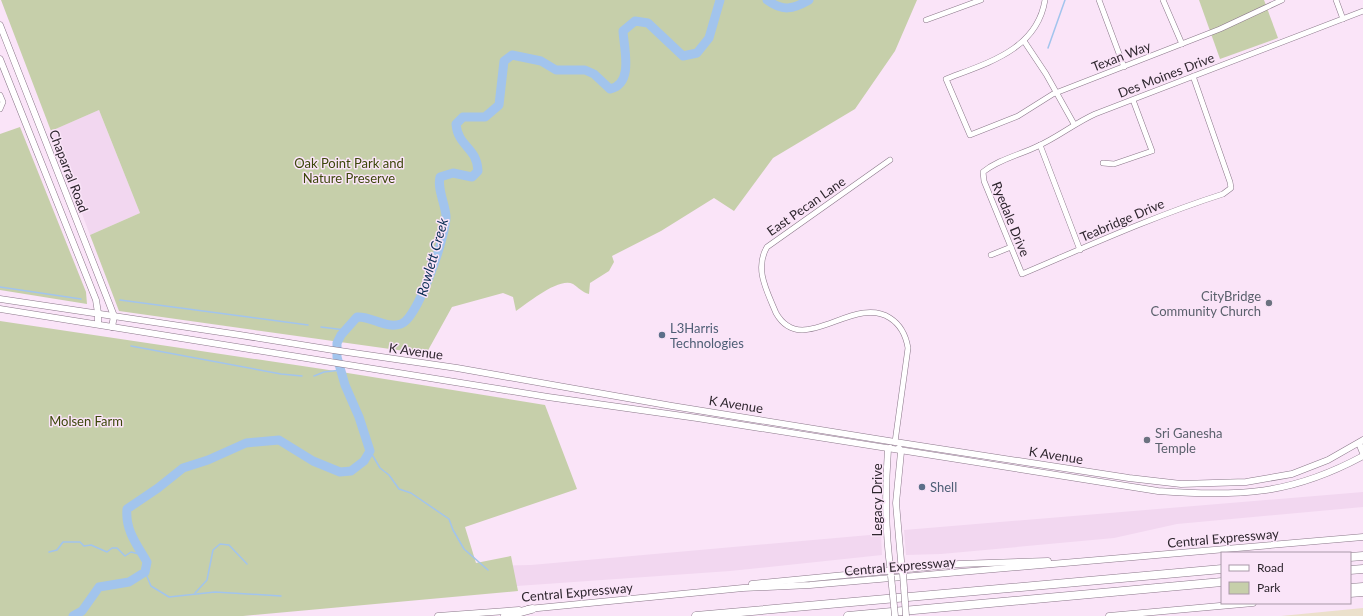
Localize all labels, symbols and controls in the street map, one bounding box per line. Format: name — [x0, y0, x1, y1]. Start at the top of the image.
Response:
street label: Texan Way — [1089, 37, 1153, 75]
street label: Des Moines Drive — [1115, 49, 1217, 101]
street label: Chaparral Road — [46, 127, 92, 215]
park label: Oak Point Park and Nature Preserve — [294, 155, 404, 186]
street label: East Pecan Lane — [764, 173, 849, 239]
street label: Ryedale Drive — [989, 179, 1033, 259]
street label: Teabridge Drive — [1078, 195, 1167, 245]
water label: Rowlett Creek — [413, 216, 451, 298]
place label: CityBridge Community Church — [1151, 288, 1261, 319]
marker: CityBridge Community Church — [1264, 298, 1274, 308]
place label: L3Harris Technologies — [670, 320, 744, 351]
marker: L3Harris Technologies — [657, 330, 667, 340]
street label: K Avenue — [388, 339, 444, 363]
street label: K Avenue — [708, 392, 764, 416]
park label: Molsen Farm — [49, 413, 123, 429]
place label: Sri Ganesha Temple — [1155, 425, 1222, 456]
marker: Sri Ganesha Temple — [1142, 435, 1152, 445]
street label: K Avenue — [1028, 443, 1084, 467]
street label: Legacy Drive — [869, 463, 885, 537]
place label: Shell — [930, 479, 957, 495]
marker: Shell — [917, 482, 927, 492]
street label: Central Expressway — [1167, 525, 1280, 551]
legend — [1221, 552, 1351, 604]
street label: Central Expressway — [844, 553, 957, 579]
text: Road — [1257, 560, 1284, 575]
street label: Central Expressway — [521, 579, 634, 605]
text: Park — [1257, 580, 1281, 595]

